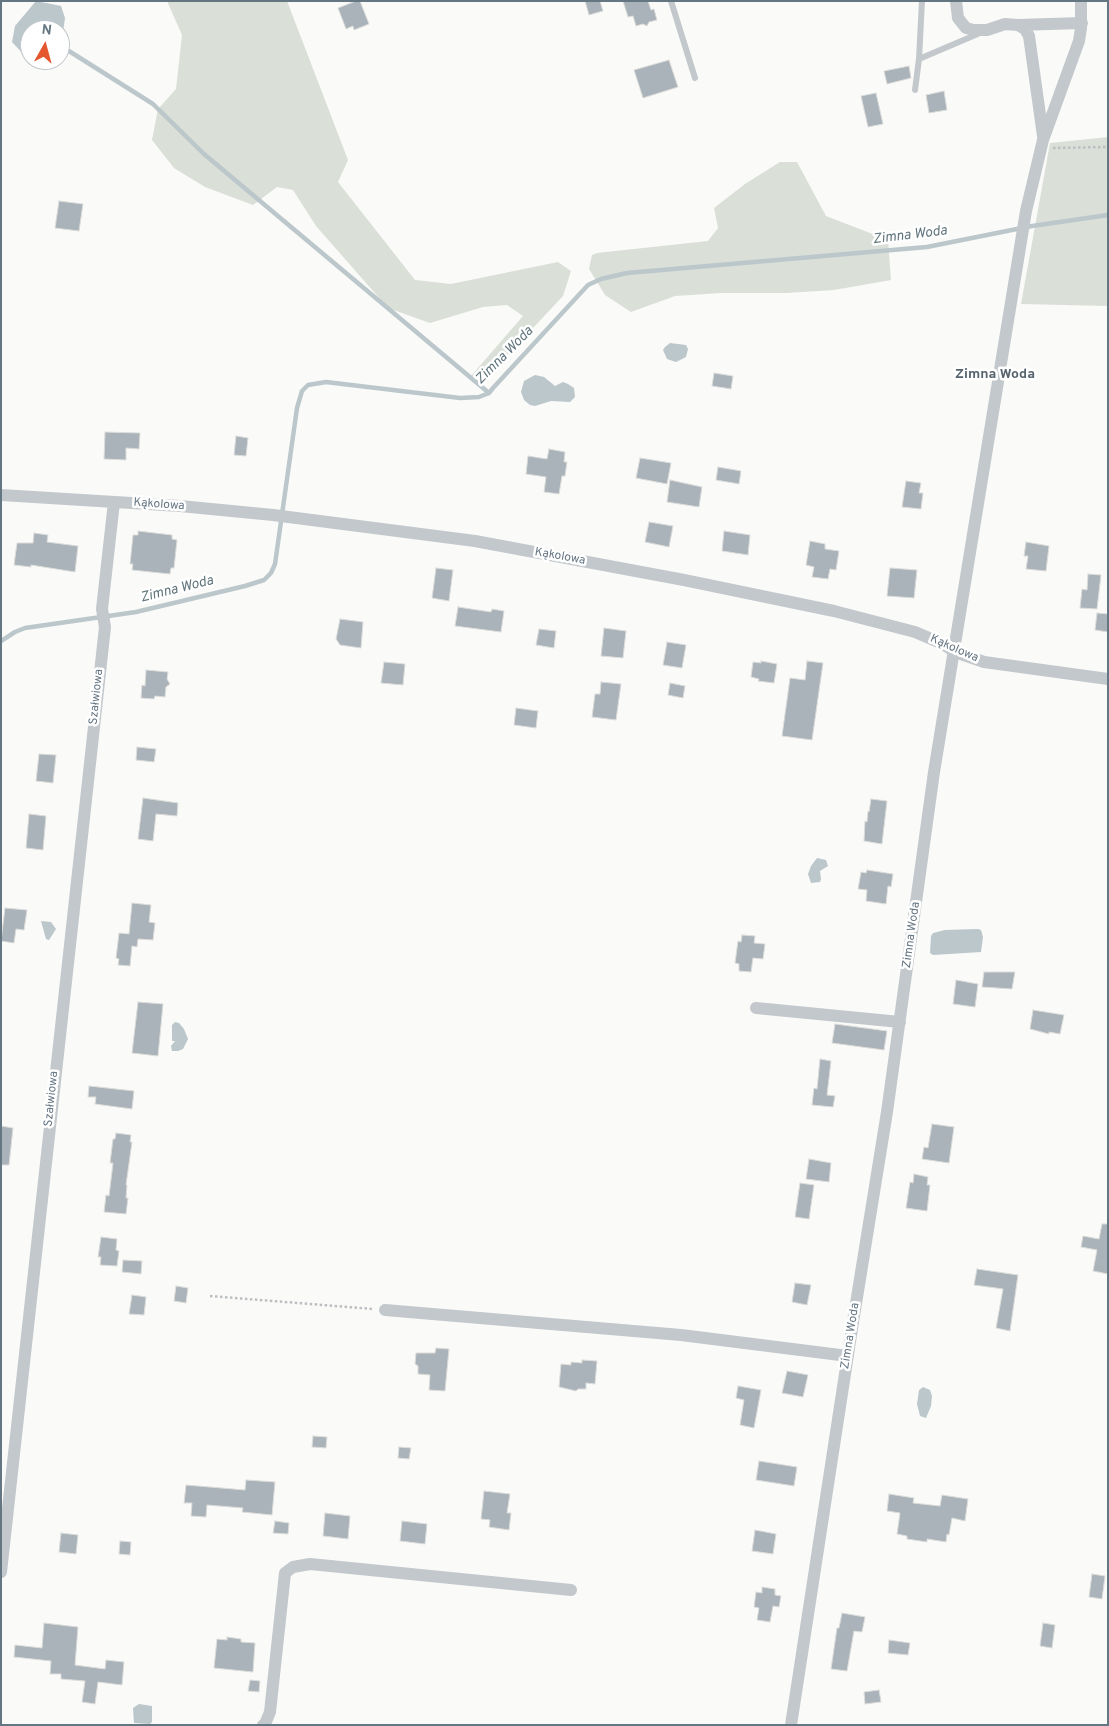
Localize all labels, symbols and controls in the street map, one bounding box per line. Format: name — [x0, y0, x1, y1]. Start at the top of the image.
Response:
north arrow — [20, 20, 70, 70]
text: N — [41, 22, 53, 40]
water label: Zimna Woda — [872, 223, 948, 249]
water label: Zimna Woda — [473, 324, 537, 388]
district label: Zimna Woda — [955, 367, 1035, 383]
street label: Kąkolowa — [133, 496, 185, 514]
street label: Kąkolowa — [534, 545, 586, 569]
water label: Zimna Woda — [139, 573, 215, 607]
street label: Kąkolowa — [928, 632, 980, 666]
street label: Szałwiowa — [87, 669, 107, 725]
street label: Zimna Woda — [900, 901, 924, 969]
street label: Szałwiowa — [42, 1071, 62, 1127]
street label: Zimna Woda — [839, 1302, 863, 1370]

